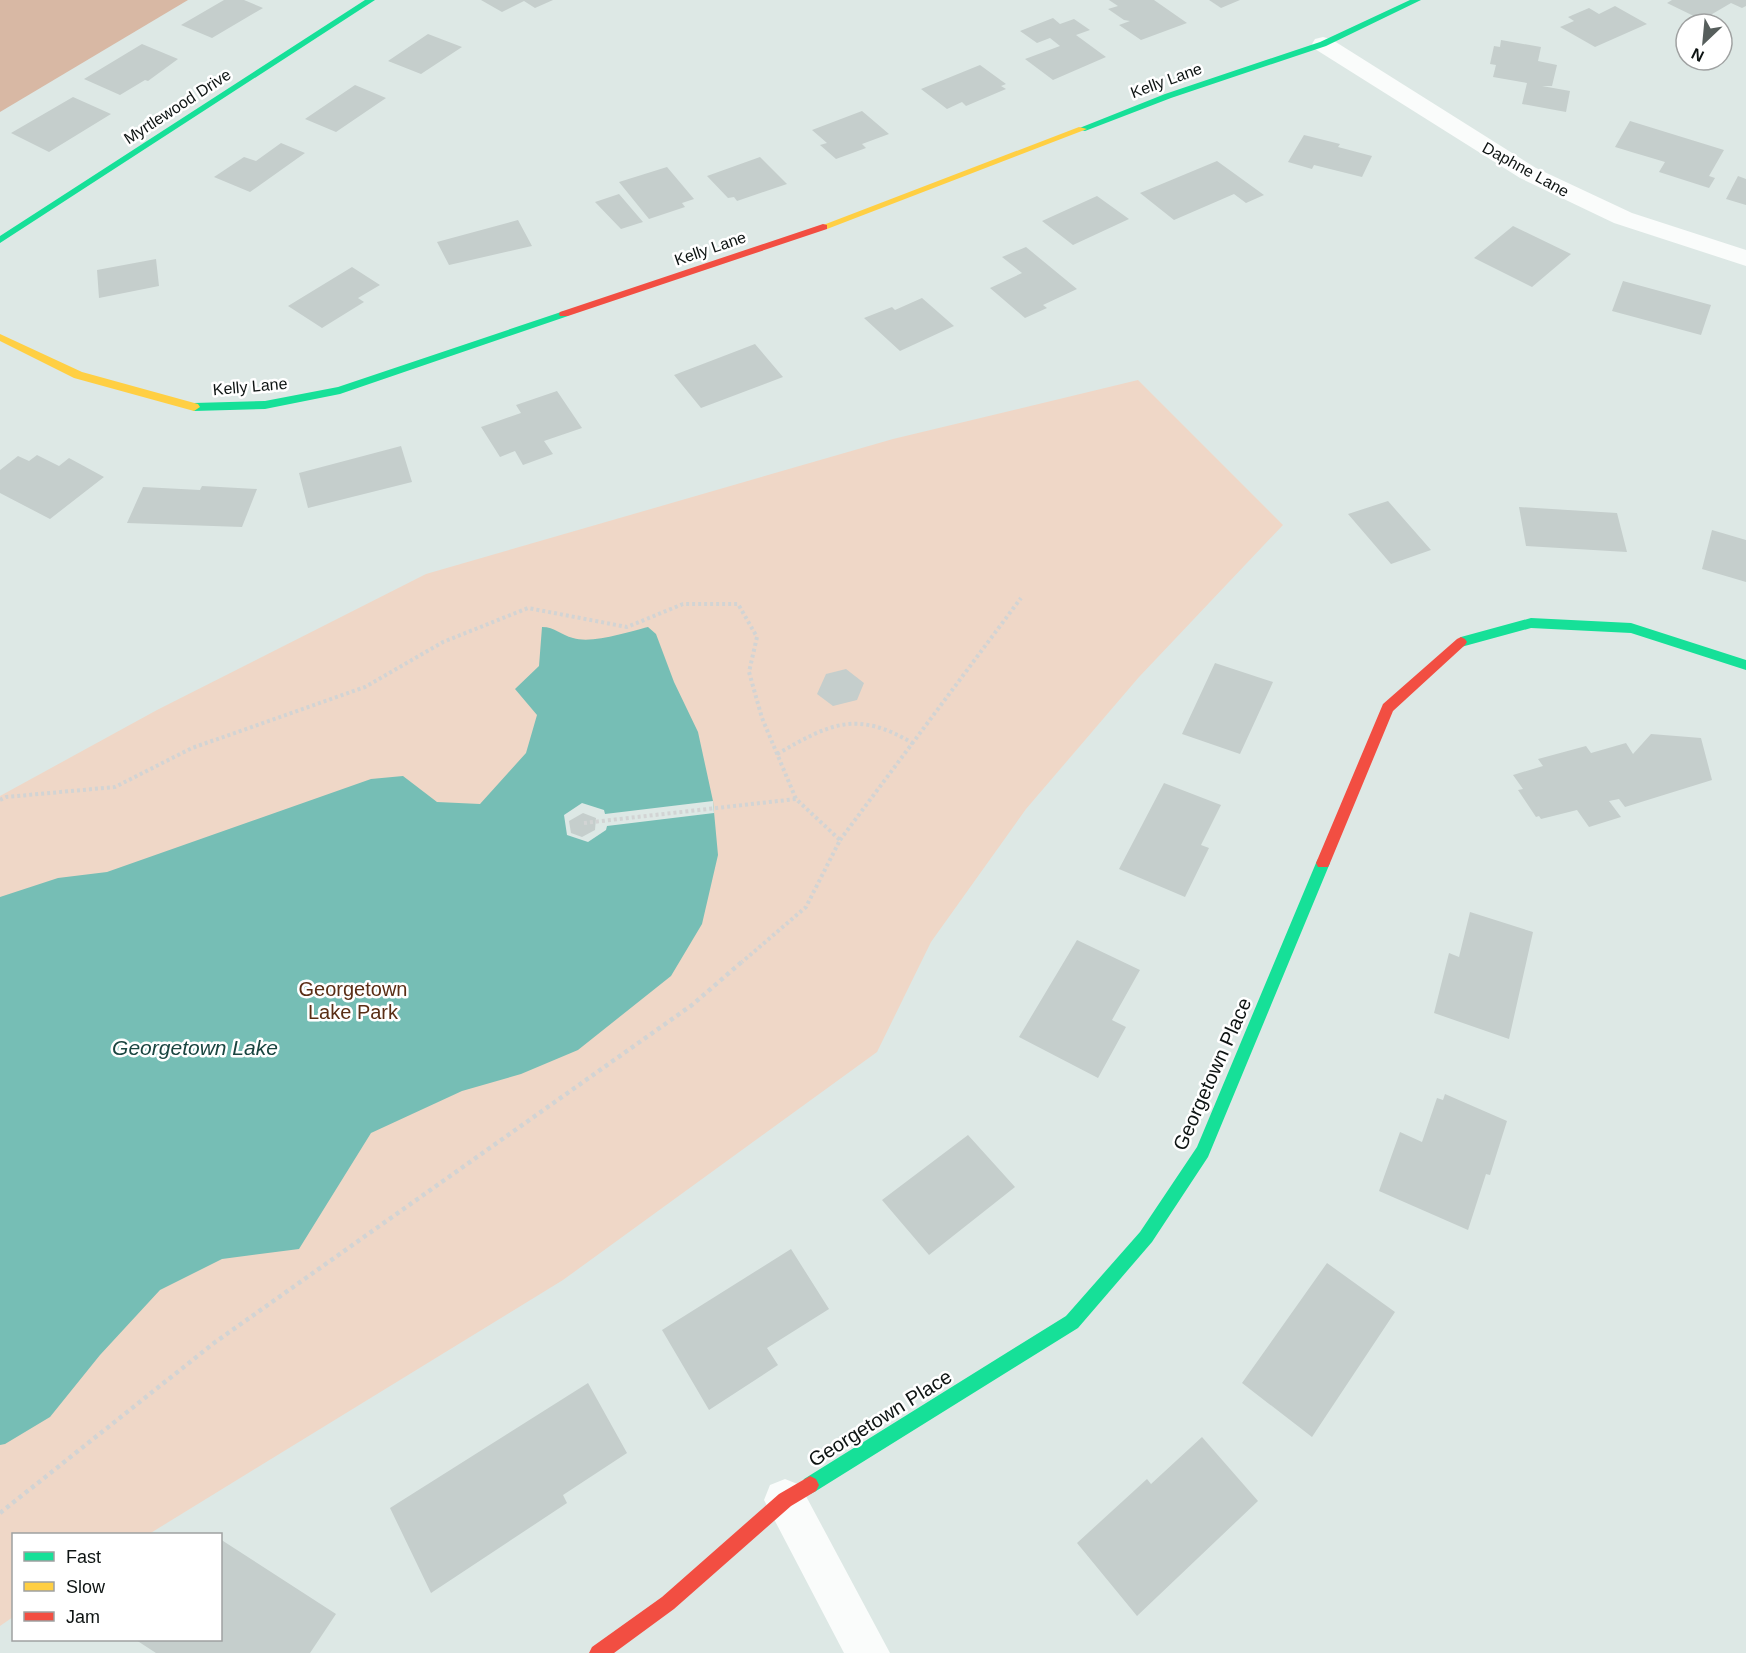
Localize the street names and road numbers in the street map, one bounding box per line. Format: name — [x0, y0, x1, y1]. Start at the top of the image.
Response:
street label: Kelly Lane — [1128, 60, 1204, 101]
street label: Myrtlewood Drive — [121, 66, 234, 147]
street label: Daphne Lane — [1480, 139, 1572, 200]
street label: Kelly Lane — [672, 228, 748, 269]
street label: Kelly Lane — [212, 375, 288, 398]
street label: Georgetown Place — [1168, 994, 1256, 1154]
street label: Georgetown Place — [804, 1365, 956, 1471]

